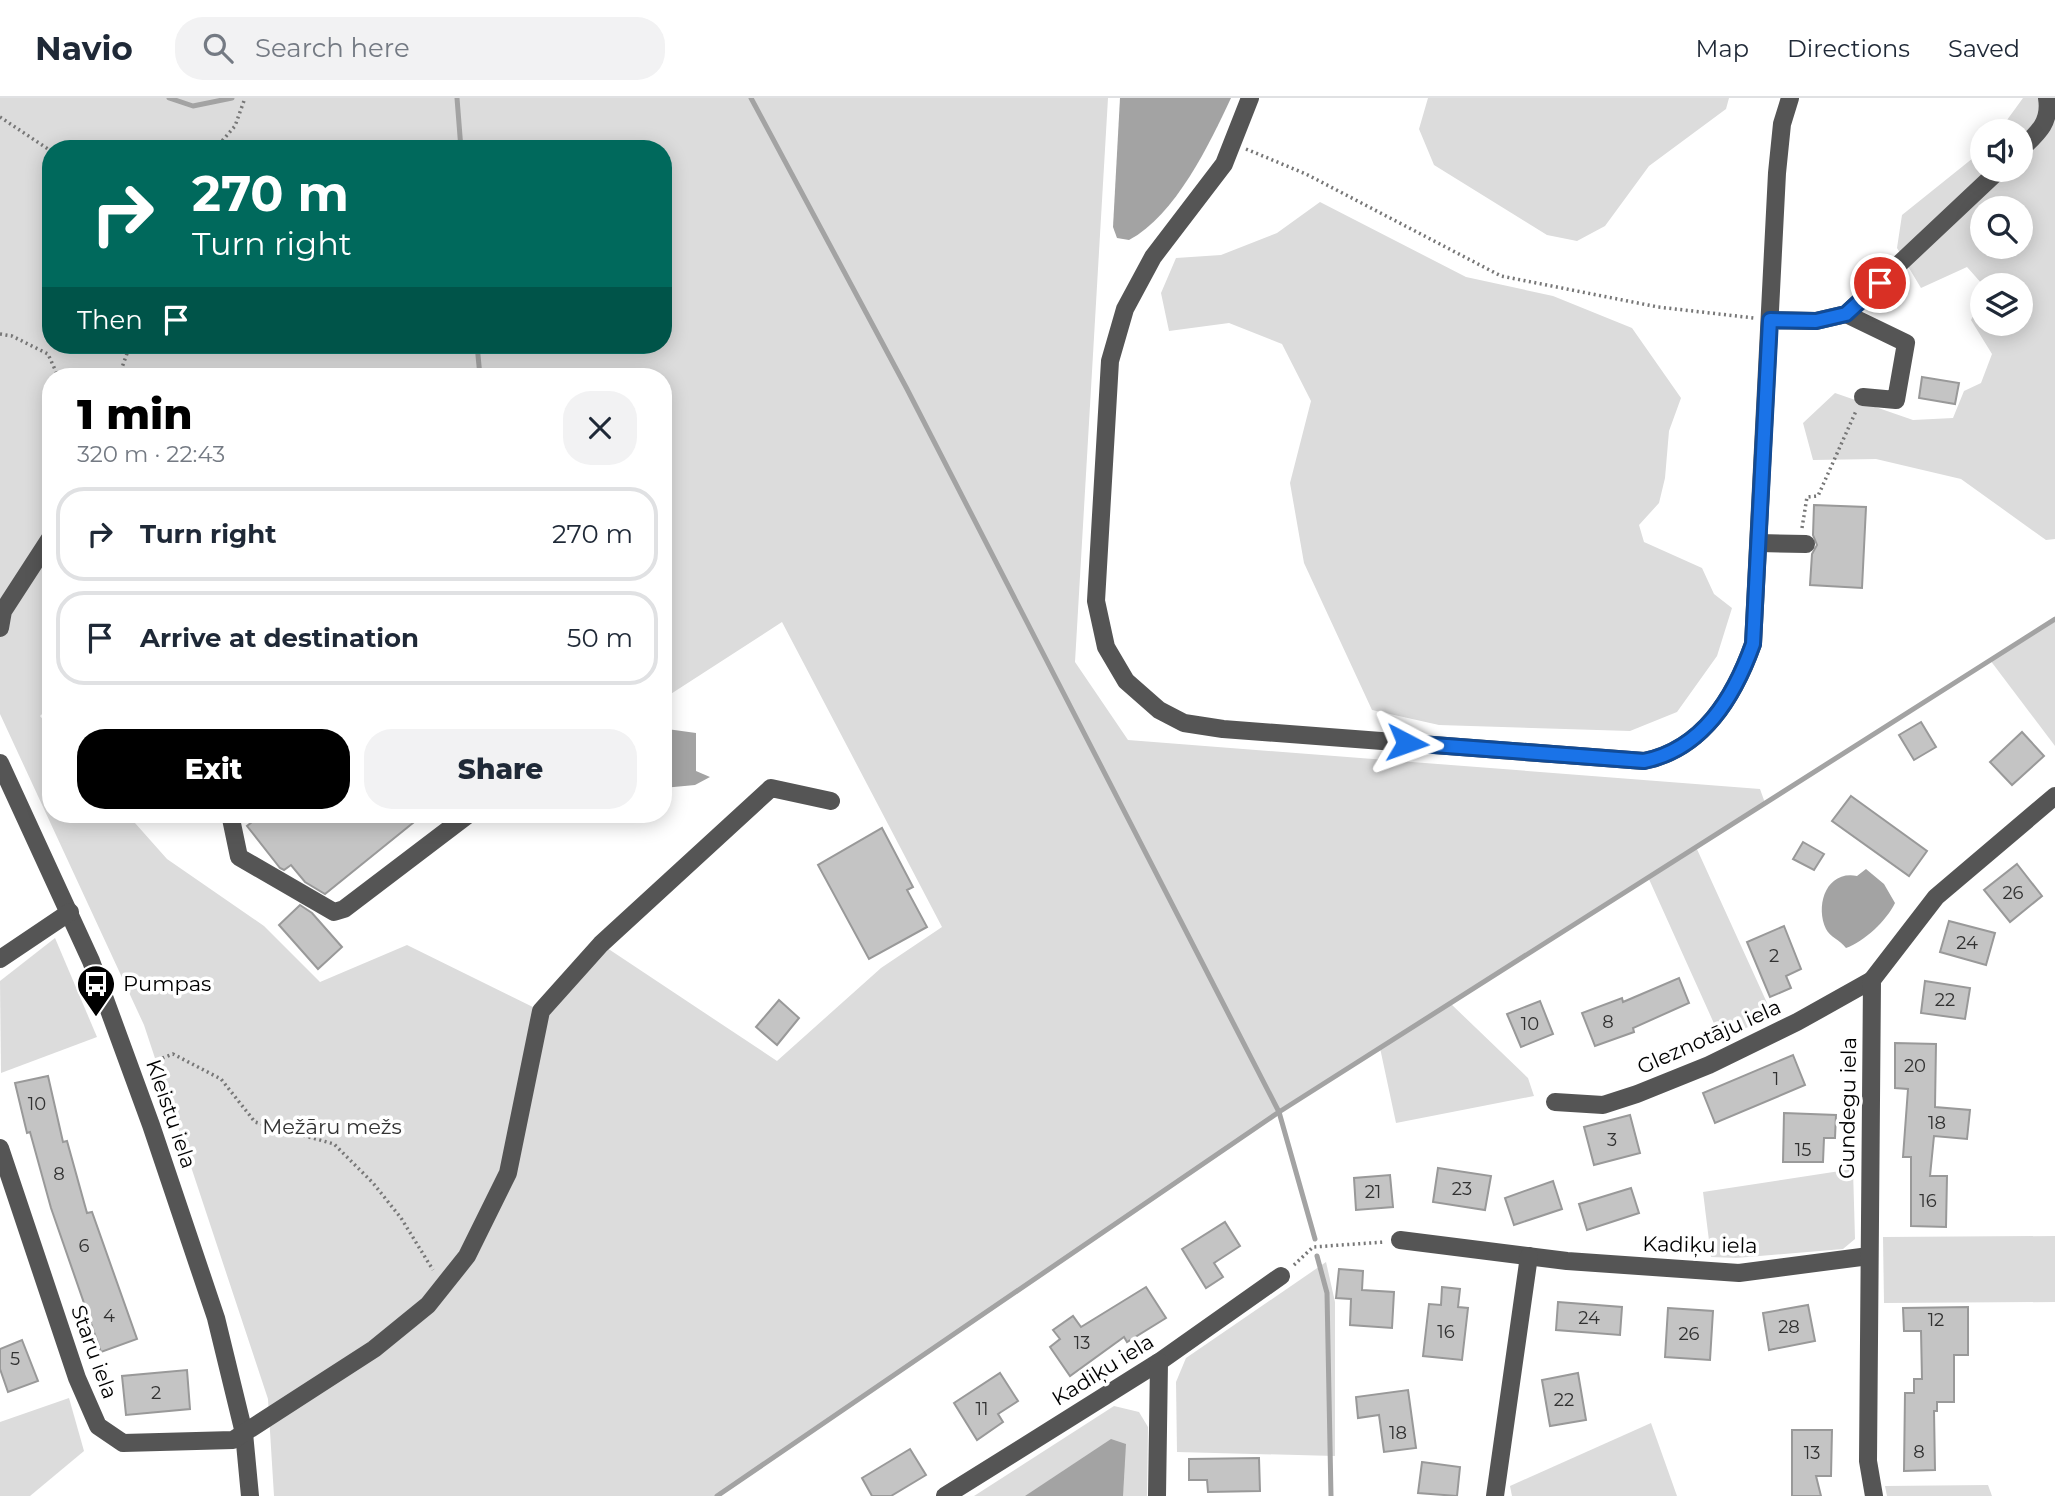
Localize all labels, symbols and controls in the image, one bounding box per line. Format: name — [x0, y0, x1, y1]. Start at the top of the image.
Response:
search box — [175, 17, 665, 80]
text: Navio — [35, 28, 133, 68]
icon: search — [199, 29, 237, 67]
text: Search here — [255, 32, 410, 64]
text: Map — [1696, 34, 1749, 63]
text: Directions — [1787, 34, 1910, 63]
text: Saved — [1948, 34, 2020, 63]
map controls — [1970, 119, 2033, 336]
button: sound — [1970, 119, 2033, 182]
text: 270 m — [192, 164, 349, 223]
icon: right — [77, 168, 168, 259]
button: search — [1970, 196, 2033, 259]
text: Turn right — [192, 224, 352, 263]
pin — [1850, 253, 1910, 313]
icon: arrive — [1861, 264, 1899, 302]
button: layers — [1970, 273, 2033, 336]
icon: arrive — [157, 301, 195, 339]
text: Then — [77, 304, 143, 336]
text: 1 min — [77, 388, 193, 440]
button: close — [563, 391, 637, 465]
text: 320 m · 22:43 — [77, 440, 225, 468]
icon: right — [81, 515, 119, 553]
text: Turn right — [140, 518, 276, 550]
text: 270 m — [552, 518, 633, 550]
icon: arrive — [81, 619, 119, 657]
text: Arrive at destination — [140, 622, 419, 654]
text: 50 m — [567, 622, 633, 654]
position arrow — [1370, 706, 1444, 780]
button: Exit — [77, 729, 350, 809]
button: Share — [364, 729, 637, 809]
house number: 26 — [2002, 882, 2024, 904]
house number: 24 — [1956, 932, 1978, 954]
house number: 2 — [1769, 945, 1779, 967]
bus stop icon: Pumpas — [75, 963, 117, 1018]
place label: Pumpas — [123, 971, 211, 996]
house number: 22 — [1935, 989, 1955, 1011]
street label: Gleznotāju iela — [1633, 994, 1785, 1079]
house number: 8 — [1602, 1011, 1614, 1033]
house number: 10 — [1521, 1013, 1539, 1035]
street label: Gundegu iela — [1834, 1037, 1861, 1179]
house number: 20 — [1904, 1055, 1926, 1077]
street label: Kleistu iela — [141, 1056, 202, 1172]
house number: 1 — [1773, 1068, 1779, 1090]
house number: 10 — [28, 1093, 46, 1115]
house number: 18 — [1928, 1112, 1946, 1134]
park label: Mežāru mežs — [262, 1114, 402, 1139]
house number: 3 — [1607, 1129, 1617, 1151]
house number: 15 — [1795, 1139, 1811, 1161]
house number: 8 — [53, 1163, 65, 1185]
house number: 23 — [1452, 1178, 1472, 1200]
house number: 21 — [1365, 1181, 1381, 1203]
house number: 16 — [1919, 1190, 1937, 1212]
street label: Kadiķu iela — [1642, 1231, 1758, 1259]
house number: 6 — [79, 1235, 90, 1257]
street label: Staru iela — [66, 1302, 123, 1402]
house number: 4 — [103, 1305, 115, 1327]
house number: 24 — [1578, 1307, 1600, 1329]
house number: 12 — [1928, 1309, 1944, 1331]
house number: 28 — [1778, 1316, 1800, 1338]
house number: 16 — [1437, 1321, 1455, 1343]
house number: 26 — [1678, 1323, 1700, 1345]
street label: Kadiķu iela — [1047, 1328, 1159, 1412]
house number: 13 — [1074, 1332, 1090, 1354]
house number: 5 — [10, 1348, 20, 1370]
house number: 2 — [151, 1382, 161, 1404]
house number: 22 — [1554, 1389, 1574, 1411]
house number: 11 — [976, 1398, 989, 1420]
house number: 18 — [1389, 1422, 1407, 1444]
house number: 8 — [1913, 1441, 1925, 1463]
house number: 13 — [1804, 1442, 1820, 1464]

